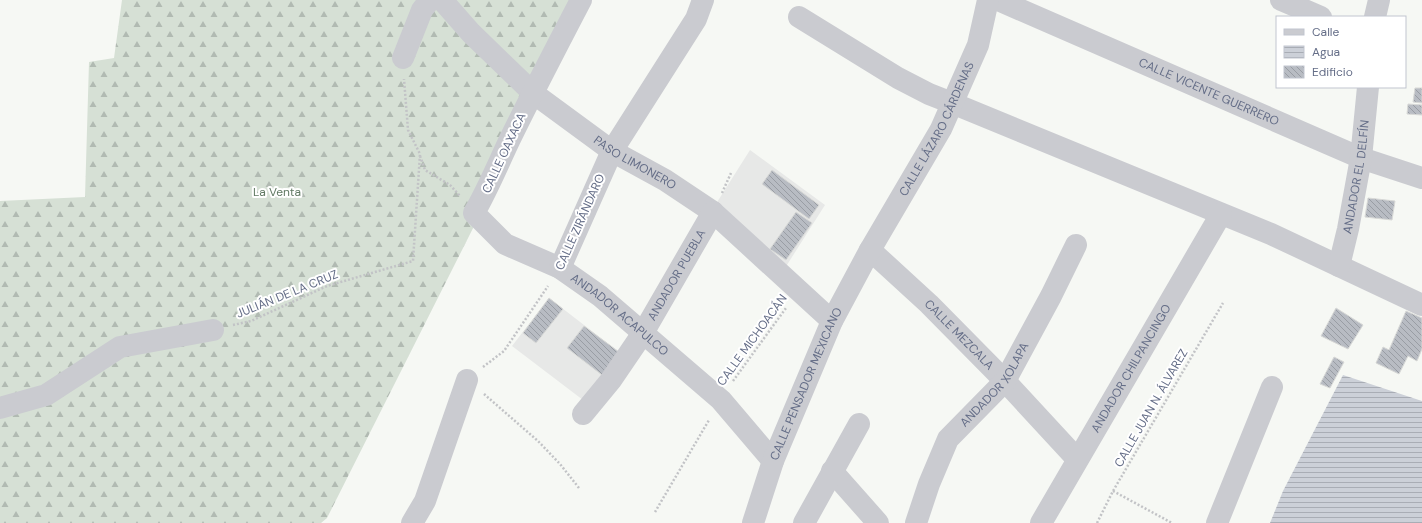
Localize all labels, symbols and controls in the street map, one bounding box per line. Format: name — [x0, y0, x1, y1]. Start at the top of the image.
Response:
legend — [1276, 16, 1406, 88]
text: Calle — [1312, 24, 1339, 40]
text: Agua — [1312, 44, 1340, 60]
street label: CALLE VICENTE GUERRERO — [1136, 54, 1282, 129]
street label: CALLE LÁZARO CÁRDENAS — [895, 59, 978, 199]
text: Edificio — [1312, 64, 1353, 80]
street label: CALLE OAXACA — [478, 110, 530, 196]
street label: ANDADOR EL DELFÍN — [1339, 119, 1373, 235]
street label: PASO LIMONERO — [590, 132, 679, 193]
street label: CALLE ZIRÁNDARO — [552, 171, 608, 273]
park label: La Venta — [253, 184, 301, 200]
street label: ANDADOR PUEBLA — [644, 226, 709, 323]
street label: JULIÁN DE LA CRUZ — [234, 266, 340, 322]
street label: ANDADOR ACAPULCO — [568, 270, 672, 359]
street label: CALLE MICHOACÁN — [713, 291, 791, 389]
street label: CALLE MEZCALA — [921, 296, 998, 373]
street label: ANDADOR CHILPANCINGO — [1087, 301, 1175, 435]
street label: CALLE PENSADOR MEXICANO — [766, 305, 846, 463]
street label: ANDADOR XOLAPA — [956, 340, 1032, 430]
street label: CALLE JUAN N. ÁLVAREZ — [1111, 346, 1191, 470]

